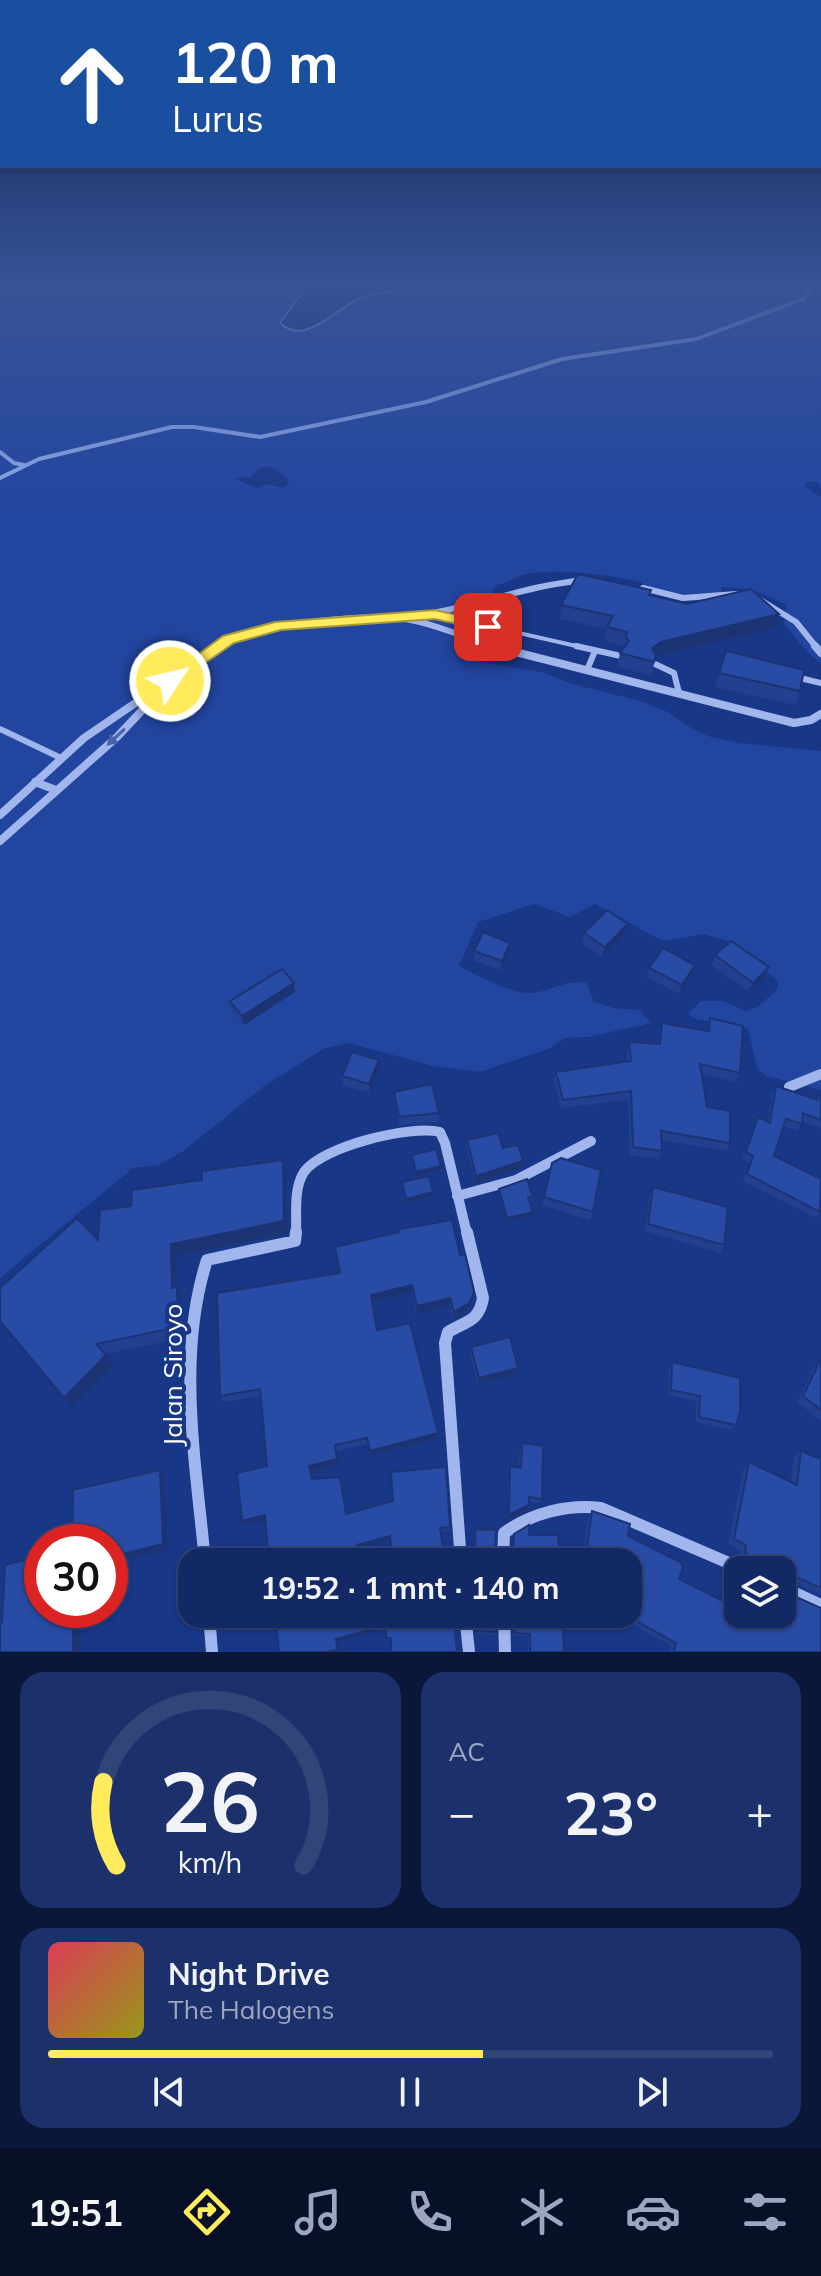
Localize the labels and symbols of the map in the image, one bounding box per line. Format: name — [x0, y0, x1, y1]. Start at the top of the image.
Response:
pin — [454, 593, 522, 661]
position arrow — [128, 639, 212, 723]
one-way arrow — [107, 728, 126, 746]
street label: Jalan Siroyo — [156, 1304, 189, 1446]
speed limit sign: 30 — [24, 1524, 128, 1628]

